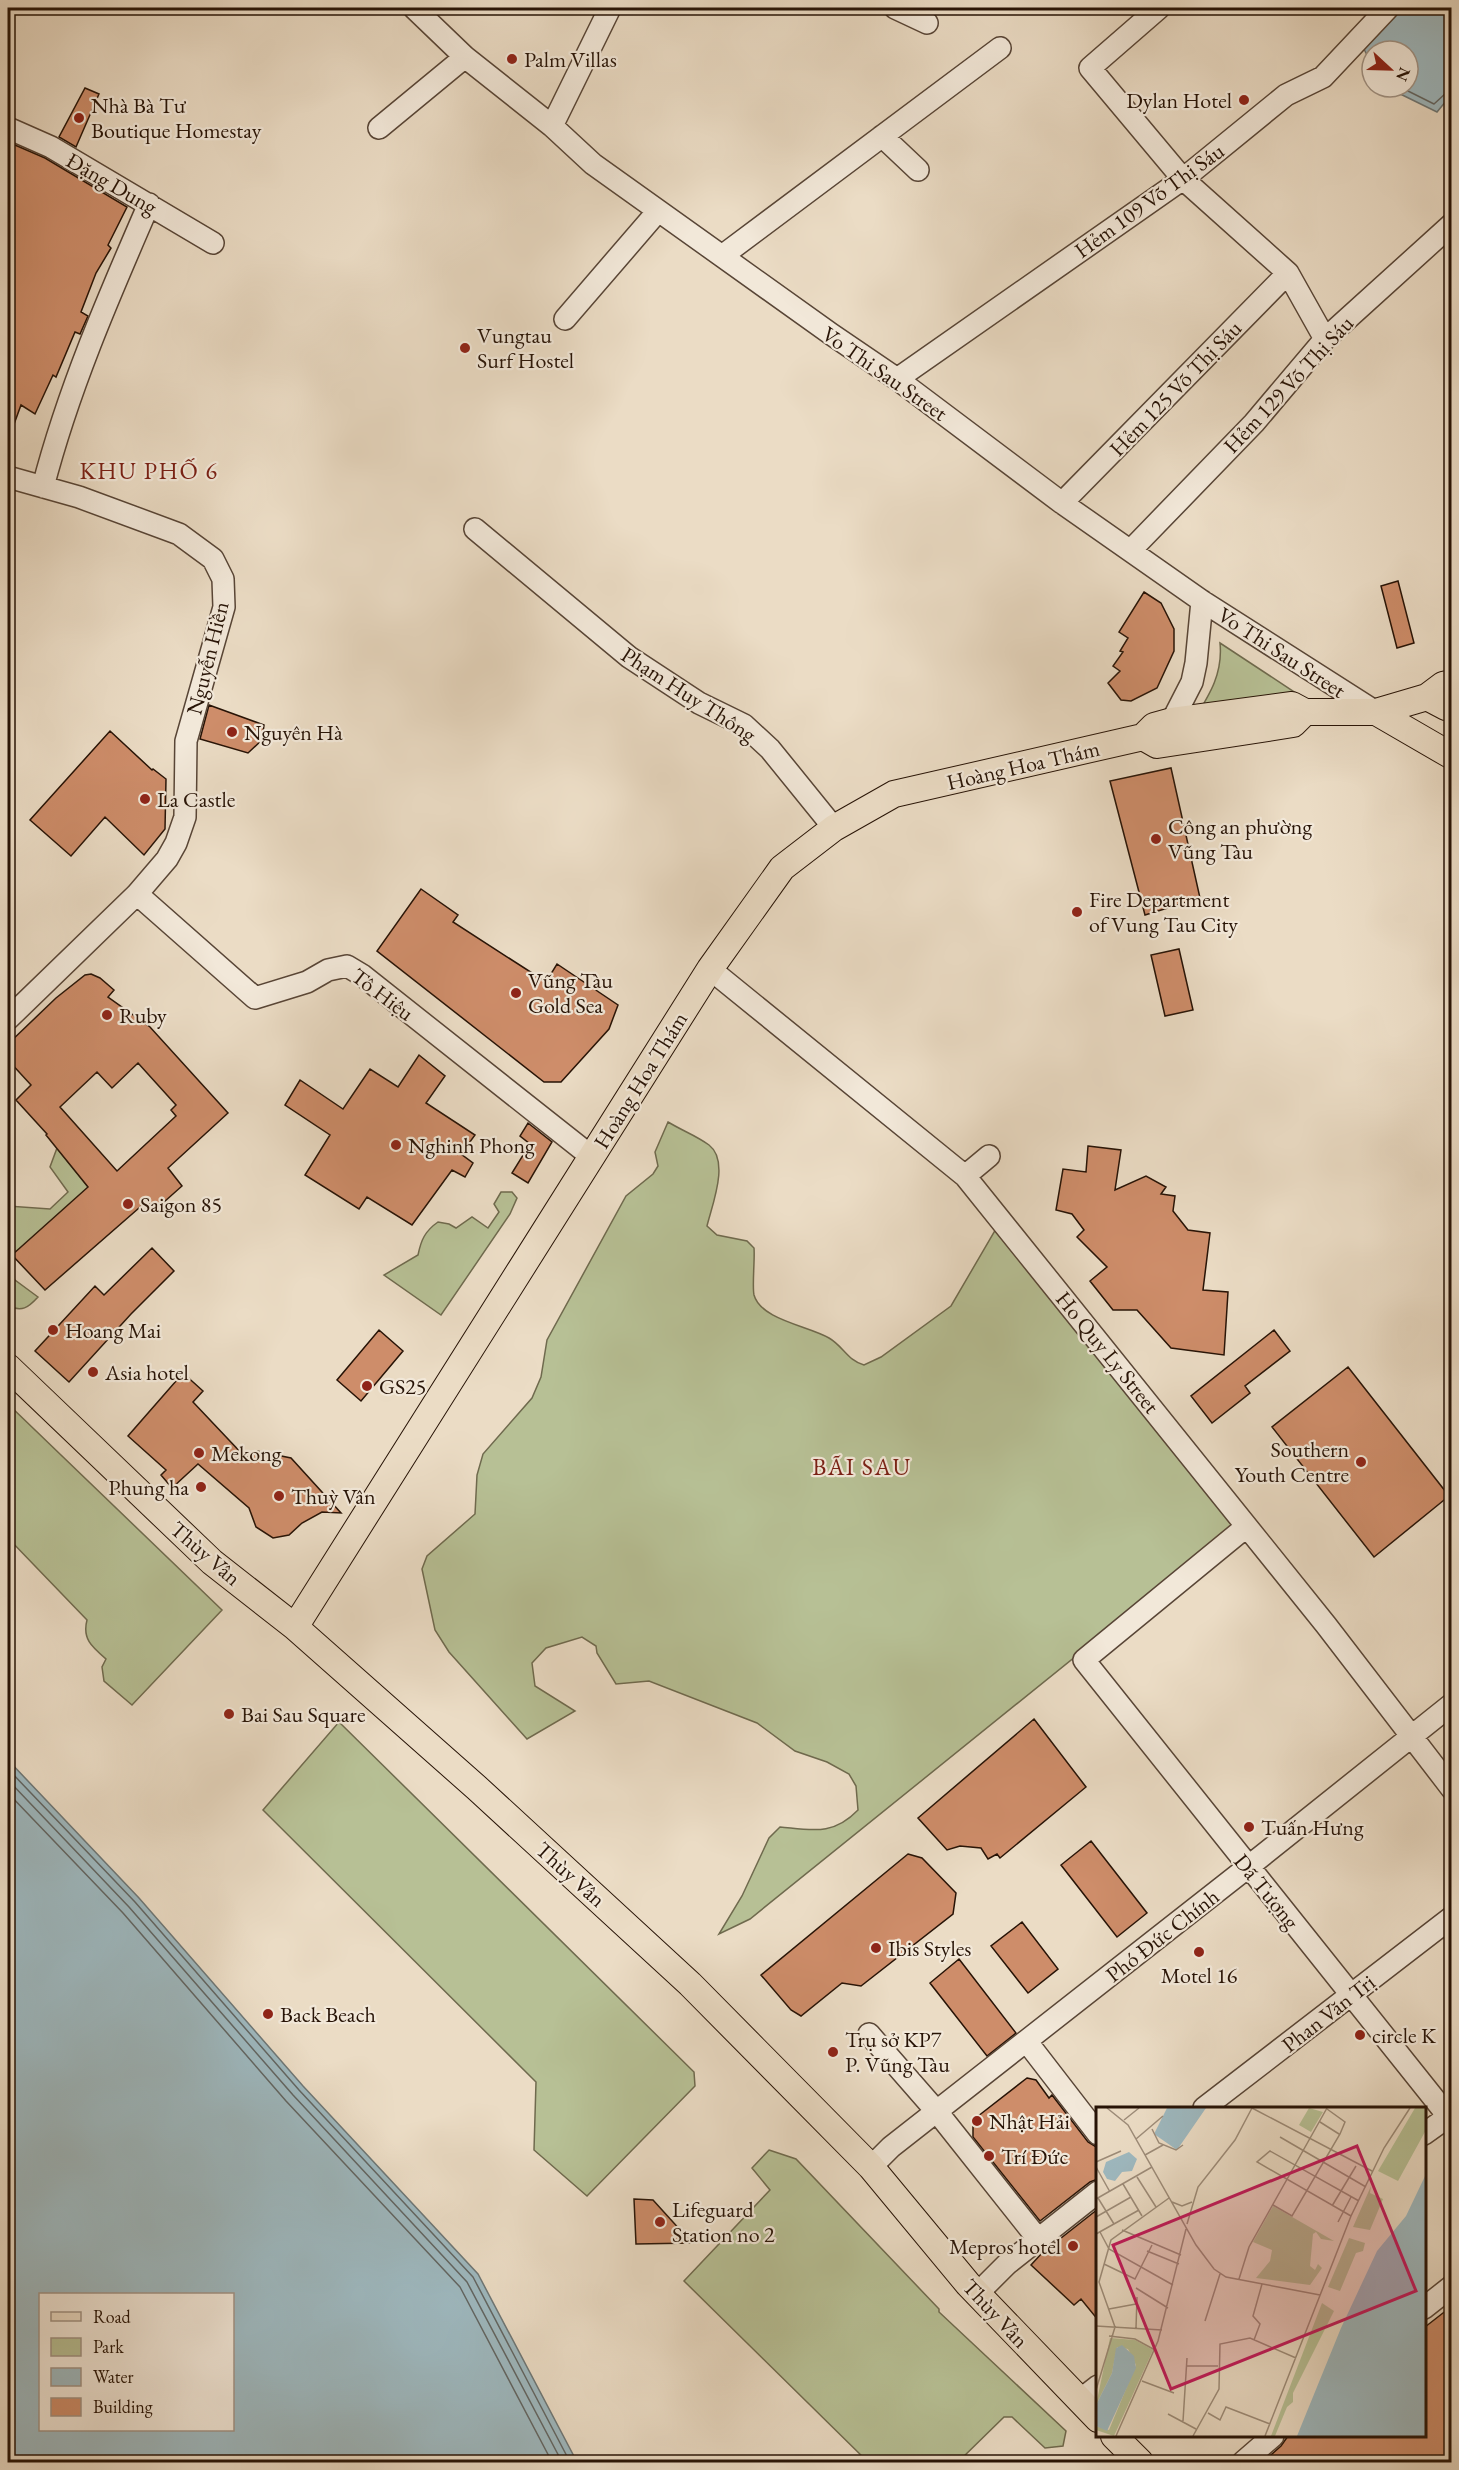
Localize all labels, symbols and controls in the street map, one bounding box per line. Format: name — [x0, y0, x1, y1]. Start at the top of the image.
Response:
north arrow — [1360, 39, 1420, 99]
place label: Palm Villas — [524, 45, 617, 74]
marker: Palm Villas — [505, 52, 519, 66]
text: N — [1391, 64, 1416, 84]
place label: Dylan Hotel — [1126, 86, 1232, 115]
place label: Nhà Bà Tư Boutique Homestay — [91, 91, 262, 145]
marker: Dylan Hotel — [1237, 93, 1251, 107]
marker: Nhà Bà Tư Boutique Homestay — [72, 111, 86, 125]
street label: Hẻm 109 Võ Thị Sáu — [1069, 136, 1230, 265]
street label: Đặng Dung — [61, 146, 163, 221]
street label: Hẻm 129 Võ Thị Sáu — [1217, 309, 1360, 459]
street label: Hẻm 125 Võ Thị Sáu — [1103, 314, 1248, 463]
street label: Vo Thi Sau Street — [816, 319, 953, 428]
place label: Vungtau Surf Hostel — [477, 321, 574, 375]
marker: Vungtau Surf Hostel — [458, 341, 472, 355]
district label: KHU PHỐ 6 — [79, 455, 219, 486]
street label: Nguyễn Hiền — [179, 598, 236, 718]
street label: Vo Thi Sau Street — [1212, 600, 1351, 705]
street label: Phạm Huy Thông — [616, 640, 762, 749]
place label: Nguyên Hà — [244, 718, 343, 747]
marker: Nguyên Hà — [225, 725, 239, 739]
street label: Hoàng Hoa Thám — [944, 734, 1102, 797]
place label: La Castle — [157, 785, 236, 814]
marker: La Castle — [138, 792, 152, 806]
place label: Công an phường Vũng Tàu — [1168, 812, 1312, 866]
marker: Công an phường Vũng Tàu — [1149, 832, 1163, 846]
place label: Fire Department of Vung Tau City — [1089, 885, 1238, 939]
marker: Fire Department of Vung Tau City — [1070, 905, 1084, 919]
street label: Tô Hiệu — [346, 961, 420, 1028]
place label: Vũng Tàu Gold Sea — [528, 966, 613, 1020]
marker: Vũng Tàu Gold Sea — [509, 986, 523, 1000]
place label: Ruby — [119, 1001, 167, 1030]
street label: Hoàng Hoa Thám — [587, 1006, 694, 1154]
marker: Ruby — [100, 1008, 114, 1022]
place label: Nghinh Phong — [408, 1131, 535, 1160]
marker: Nghinh Phong — [389, 1138, 403, 1152]
place label: Saigon 85 — [140, 1190, 222, 1219]
marker: Saigon 85 — [121, 1197, 135, 1211]
street label: Ho Quy Ly Street — [1049, 1285, 1166, 1420]
place label: Hoang Mai — [65, 1316, 161, 1345]
marker: Hoang Mai — [46, 1323, 60, 1337]
place label: Asia hotel — [104, 1358, 189, 1387]
marker: Asia hotel — [86, 1365, 100, 1379]
place label: GS25 — [379, 1372, 426, 1401]
marker: GS25 — [360, 1379, 374, 1393]
place label: Southern Youth Centre — [1235, 1435, 1349, 1489]
place label: Mekong — [211, 1439, 282, 1468]
marker: Mekong — [192, 1446, 206, 1460]
district label: BÃI SAU — [812, 1451, 912, 1482]
marker: Southern Youth Centre — [1354, 1455, 1368, 1469]
place label: Phung ha — [108, 1473, 189, 1502]
marker: Phung ha — [194, 1480, 208, 1494]
place label: Thuỳ Vân — [291, 1482, 376, 1511]
marker: Thuỳ Vân — [272, 1489, 286, 1503]
street label: Thùy Vân — [164, 1515, 247, 1592]
place label: Bai Sau Square — [241, 1700, 366, 1729]
marker: Bai Sau Square — [222, 1707, 236, 1721]
place label: Tuấn Hưng — [1261, 1813, 1364, 1842]
marker: Tuấn Hưng — [1242, 1820, 1256, 1834]
street label: Thùy Vân — [529, 1835, 612, 1914]
street label: Dã Tượng — [1227, 1848, 1306, 1935]
street label: Phó Đức Chính — [1100, 1882, 1225, 1989]
place label: Ibis Styles — [888, 1934, 971, 1963]
marker: Ibis Styles — [869, 1941, 883, 1955]
marker: Motel 16 — [1192, 1945, 1206, 1959]
place label: Motel 16 — [1161, 1961, 1238, 1990]
street label: Phan Văn Trị — [1276, 1968, 1381, 2059]
place label: Back Beach — [280, 2000, 376, 2029]
marker: Back Beach — [261, 2007, 275, 2021]
place label: circle K — [1372, 2021, 1437, 2050]
place label: Trụ sở KP7 P. Vũng Tàu — [845, 2025, 950, 2079]
marker: circle K — [1353, 2028, 1367, 2042]
marker: Trụ sở KP7 P. Vũng Tàu — [826, 2045, 840, 2059]
place label: Nhật Hải — [989, 2107, 1070, 2136]
inset map — [1096, 2107, 1426, 2437]
marker: Nhật Hải — [970, 2114, 984, 2128]
place label: Trí Đức — [1001, 2142, 1069, 2171]
marker: Trí Đức — [982, 2149, 996, 2163]
place label: Lifeguard Station no 2 — [672, 2195, 775, 2249]
marker: Lifeguard Station no 2 — [653, 2215, 667, 2229]
place label: Mepros hotel — [949, 2232, 1061, 2261]
marker: Mepros hotel — [1066, 2239, 1080, 2253]
street label: Thùy Vân — [956, 2272, 1035, 2354]
legend — [39, 2293, 234, 2431]
text: Road — [93, 2305, 132, 2328]
text: Park — [93, 2335, 124, 2358]
text: Water — [93, 2365, 134, 2388]
text: Building — [93, 2395, 153, 2418]

